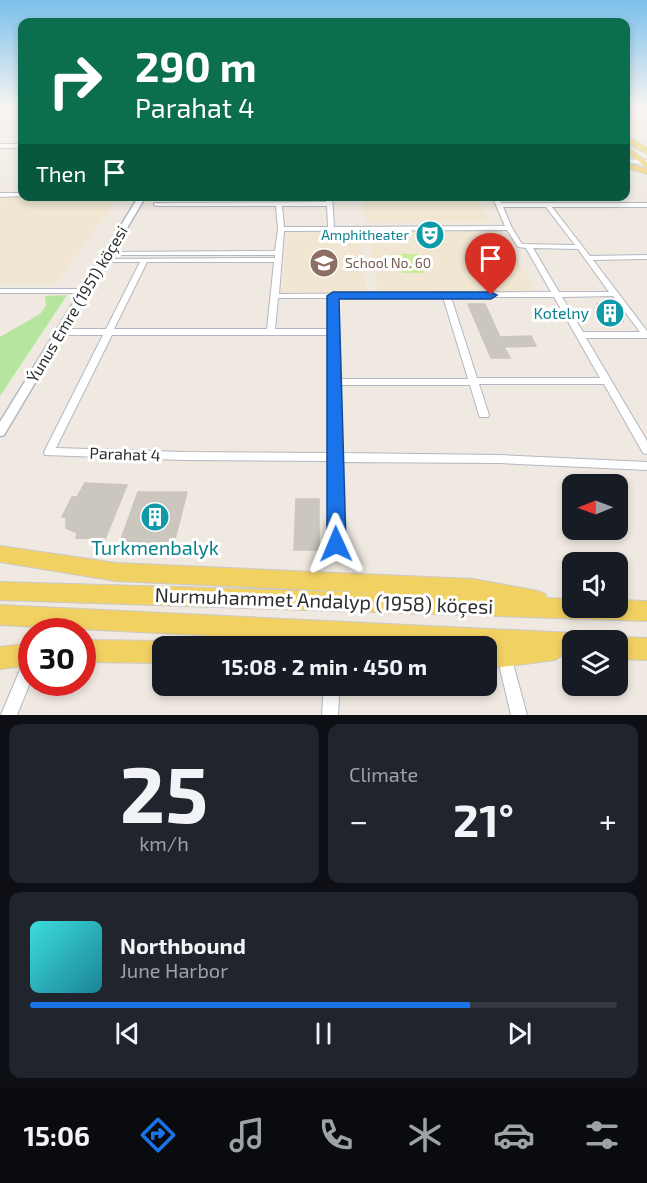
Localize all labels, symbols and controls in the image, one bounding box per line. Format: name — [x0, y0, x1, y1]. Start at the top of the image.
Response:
text: 290 m — [135, 40, 257, 90]
icon: right — [36, 42, 114, 120]
text: Parahat 4 — [135, 91, 255, 123]
icon: arrive — [98, 156, 131, 189]
text: Then — [36, 160, 86, 186]
theatre icon: Amphitheater — [414, 219, 446, 251]
street label: Ýunus Emre (1951) köçesi — [22, 222, 132, 386]
place label: Amphitheater — [321, 226, 409, 243]
pin — [465, 233, 516, 295]
icon: arrive — [474, 242, 507, 275]
school or university icon: School No. 60 — [308, 247, 340, 279]
place label: School No. 60 — [345, 254, 431, 271]
building icon: Kotelny — [594, 297, 626, 329]
place label: Kotelny — [533, 303, 590, 322]
street label: Parahat 4 — [89, 443, 161, 464]
north arrow — [562, 474, 628, 540]
map controls — [562, 474, 628, 696]
building icon: Turkmenbalyk — [139, 501, 171, 533]
position arrow — [304, 512, 368, 576]
place label: Turkmenbalyk — [91, 535, 219, 559]
button: sound — [562, 552, 628, 618]
street label: Nurmuhammet Andalyp (1958) köçesi — [154, 582, 494, 619]
speed limit sign: 30 — [18, 618, 96, 696]
button: layers — [562, 630, 628, 696]
text: 15:08 · 2 min · 450 m — [222, 653, 427, 679]
text: 25 — [120, 745, 208, 839]
text: Climate — [349, 762, 418, 786]
text: 21° — [453, 792, 514, 846]
text: − — [349, 800, 368, 840]
text: + — [599, 800, 617, 840]
text: km/h — [139, 831, 189, 855]
text: Northbound — [120, 932, 246, 958]
text: June Harbor — [120, 958, 228, 982]
icon: previous — [111, 1017, 144, 1050]
icon: pause — [307, 1017, 340, 1050]
icon: next — [503, 1017, 536, 1050]
icon: directions — [137, 1114, 179, 1156]
icon: music — [226, 1114, 268, 1156]
icon: phone — [315, 1114, 357, 1156]
icon: climate — [404, 1114, 446, 1156]
icon: car — [493, 1114, 535, 1156]
icon: filters — [581, 1114, 623, 1156]
text: 15:06 — [23, 1119, 90, 1151]

